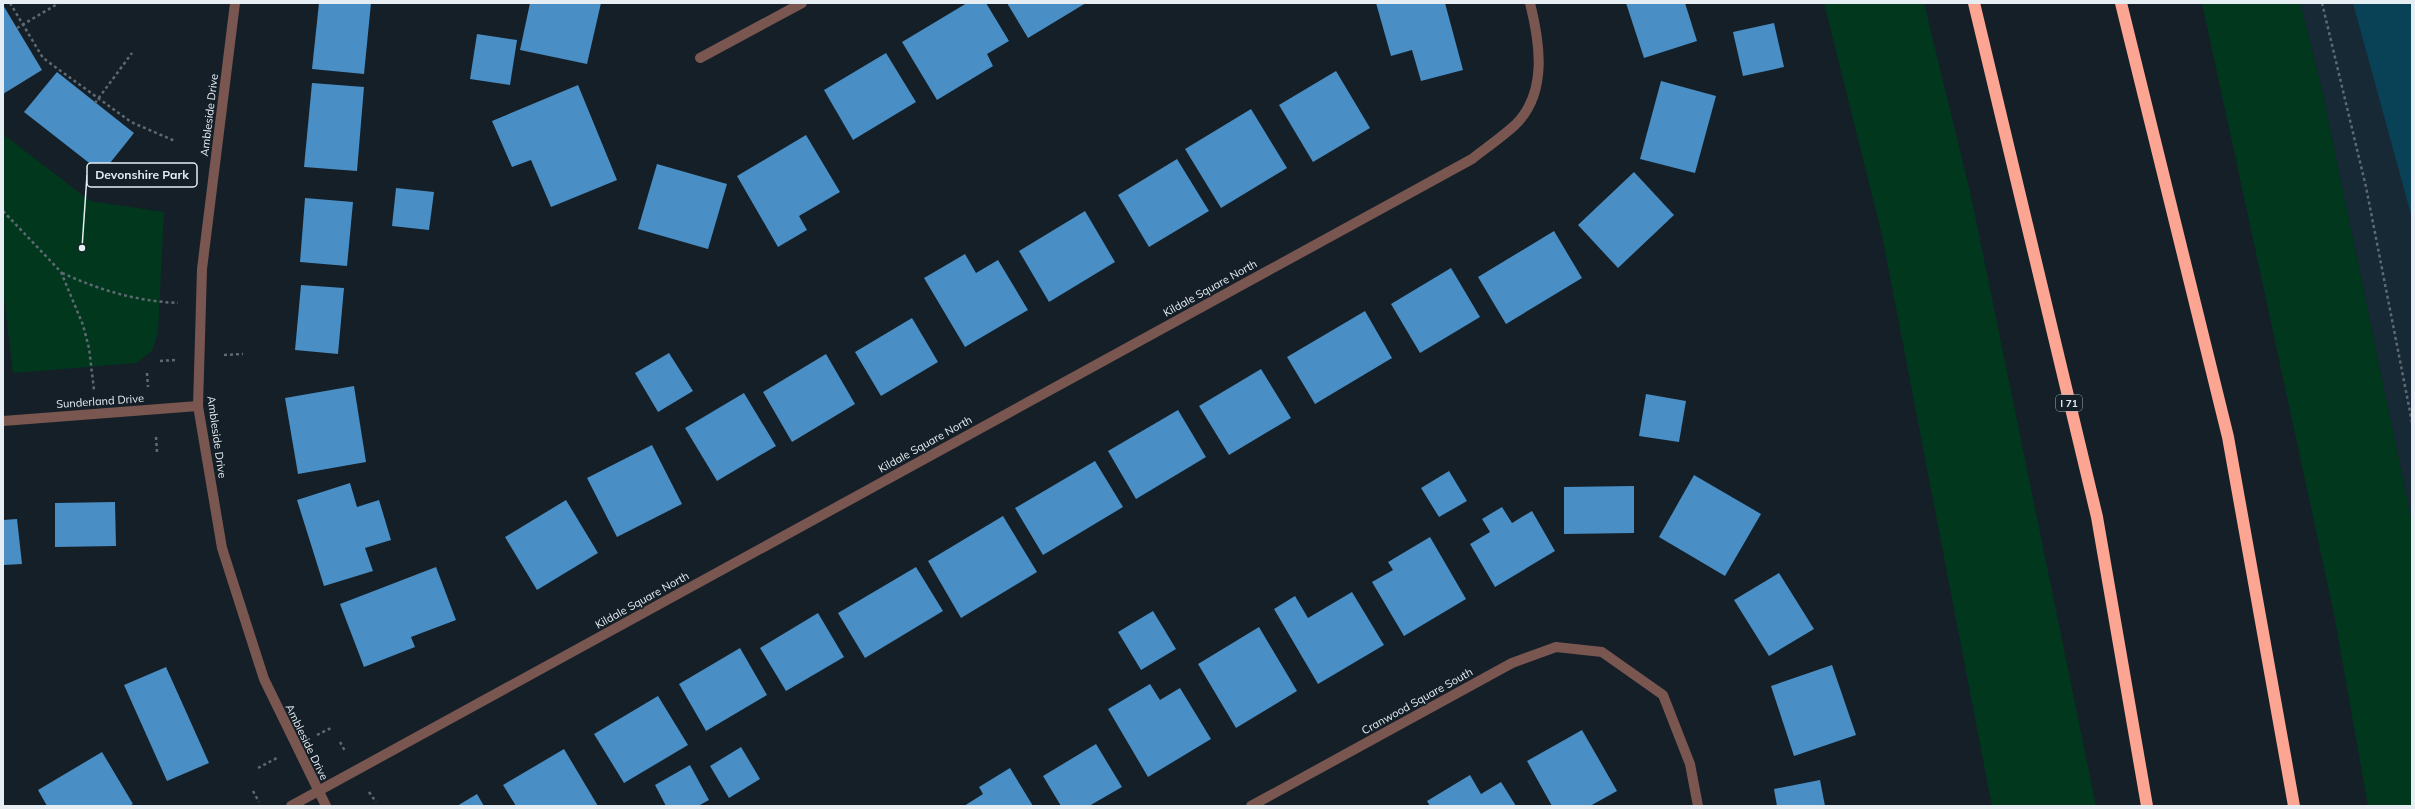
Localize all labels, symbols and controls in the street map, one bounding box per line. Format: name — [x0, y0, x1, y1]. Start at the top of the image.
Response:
street label: Ambleside Drive — [197, 73, 221, 157]
callout: Devonshire Park — [87, 163, 197, 187]
text: Devonshire Park — [95, 167, 189, 182]
street label: Kildale Square North — [1161, 256, 1259, 320]
street label: Sunderland Drive — [56, 391, 144, 411]
street label: Ambleside Drive — [204, 395, 230, 479]
road number: I 71 — [2056, 395, 2082, 411]
street label: Kildale Square North — [876, 412, 974, 476]
street label: Kildale Square North — [593, 568, 691, 632]
street label: Cranwood Square South — [1359, 665, 1475, 737]
street label: Ambleside Drive — [283, 702, 332, 782]

